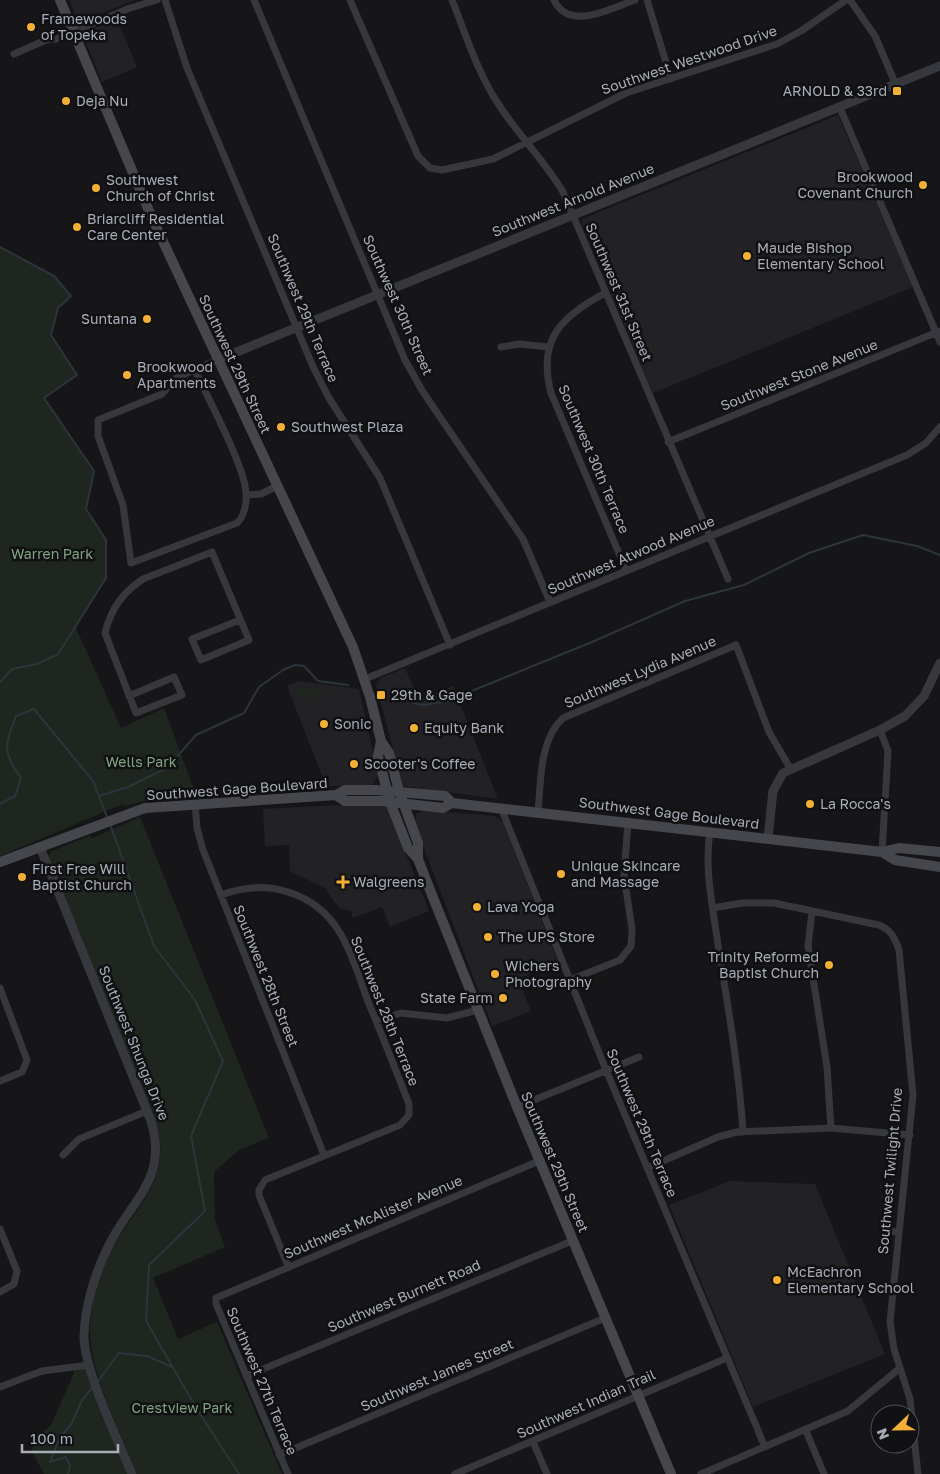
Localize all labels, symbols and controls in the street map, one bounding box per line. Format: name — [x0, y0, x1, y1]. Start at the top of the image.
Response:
place label: Framewoods of Topeka — [41, 10, 127, 43]
marker: Framewoods of Topeka — [25, 21, 37, 33]
street label: Southwest Westwood Drive — [599, 21, 779, 98]
place label: ARNOLD & 33rd — [783, 82, 887, 99]
marker: ARNOLD & 33rd — [891, 85, 903, 97]
place label: Deja Nu — [76, 92, 128, 109]
marker: Deja Nu — [60, 95, 72, 107]
street label: Southwest Arnold Avenue — [489, 159, 656, 240]
place label: Brookwood Covenant Church — [797, 168, 913, 201]
place label: Southwest Church of Christ — [106, 171, 215, 204]
marker: Brookwood Covenant Church — [917, 179, 929, 191]
marker: Southwest Church of Christ — [90, 182, 102, 194]
place label: Briarcliff Residential Care Center — [87, 210, 224, 243]
street label: Southwest 31st Street — [583, 220, 656, 364]
marker: Briarcliff Residential Care Center — [71, 221, 83, 233]
street label: Southwest 29th Terrace — [264, 231, 343, 385]
street label: Southwest 30th Street — [360, 232, 437, 378]
place label: Maude Bishop Elementary School — [757, 239, 884, 272]
marker: Maude Bishop Elementary School — [741, 250, 753, 262]
street label: Southwest 29th Street — [196, 292, 275, 436]
place label: Suntana — [81, 310, 137, 327]
marker: Suntana — [141, 313, 153, 325]
street label: Southwest Stone Avenue — [718, 335, 880, 414]
place label: Brookwood Apartments — [137, 358, 216, 391]
marker: Brookwood Apartments — [121, 369, 133, 381]
street label: Southwest 30th Terrace — [555, 382, 634, 536]
place label: Southwest Plaza — [291, 418, 403, 435]
marker: Southwest Plaza — [275, 421, 287, 433]
street label: Southwest Atwood Avenue — [545, 512, 717, 597]
park label: Warren Park — [11, 545, 93, 562]
street label: Southwest Lydia Avenue — [561, 632, 718, 711]
place label: 29th & Gage — [391, 686, 473, 703]
marker: 29th & Gage — [375, 689, 387, 701]
place label: Sonic — [334, 715, 372, 732]
marker: Sonic — [318, 718, 330, 730]
place label: Equity Bank — [424, 719, 504, 736]
marker: Equity Bank — [408, 722, 420, 734]
park label: Wells Park — [105, 753, 177, 770]
place label: Scooter's Coffee — [364, 755, 475, 772]
marker: Scooter's Coffee — [348, 758, 360, 770]
street label: Southwest Gage Boulevard — [146, 774, 328, 803]
street label: Southwest Gage Boulevard — [578, 793, 760, 832]
place label: La Rocca's — [820, 795, 891, 812]
marker: La Rocca's — [804, 798, 816, 810]
place label: Unique Skincare and Massage — [571, 857, 681, 890]
place label: First Free Will Baptist Church — [32, 860, 132, 893]
marker: Unique Skincare and Massage — [555, 868, 567, 880]
marker: First Free Will Baptist Church — [16, 871, 28, 883]
place label: Walgreens — [353, 873, 424, 890]
marker: Walgreens — [337, 876, 349, 888]
place label: Lava Yoga — [487, 898, 554, 915]
marker: Lava Yoga — [471, 901, 483, 913]
street label: Southwest 28th Street — [230, 902, 303, 1049]
place label: The UPS Store — [498, 928, 595, 945]
marker: The UPS Store — [482, 931, 494, 943]
street label: Southwest 28th Terrace — [348, 933, 423, 1088]
place label: Trinity Reformed Baptist Church — [707, 948, 819, 981]
place label: Wichers Photography — [505, 957, 592, 990]
marker: Trinity Reformed Baptist Church — [823, 959, 835, 971]
street label: Southwest Shunga Drive — [96, 963, 173, 1123]
marker: Wichers Photography — [489, 968, 501, 980]
place label: State Farm — [420, 989, 493, 1006]
marker: State Farm — [497, 992, 509, 1004]
street label: Southwest 29th Terrace — [603, 1046, 682, 1200]
street label: Southwest Twilight Drive — [874, 1087, 905, 1255]
street label: Southwest 29th Street — [518, 1089, 593, 1235]
street label: Southwest McAlister Avenue — [281, 1171, 465, 1262]
street label: Southwest Burnett Road — [325, 1256, 483, 1336]
place label: McEachron Elementary School — [787, 1263, 914, 1296]
marker: McEachron Elementary School — [771, 1274, 783, 1286]
street label: Southwest 27th Terrace — [224, 1304, 301, 1457]
street label: Southwest James Street — [358, 1335, 516, 1414]
street label: Southwest Indian Trail — [514, 1365, 658, 1442]
park label: Crestview Park — [132, 1399, 233, 1416]
north arrow — [870, 1404, 920, 1454]
scale bar — [22, 1422, 119, 1454]
text: N — [873, 1426, 892, 1442]
text: 100 m — [30, 1429, 73, 1447]

